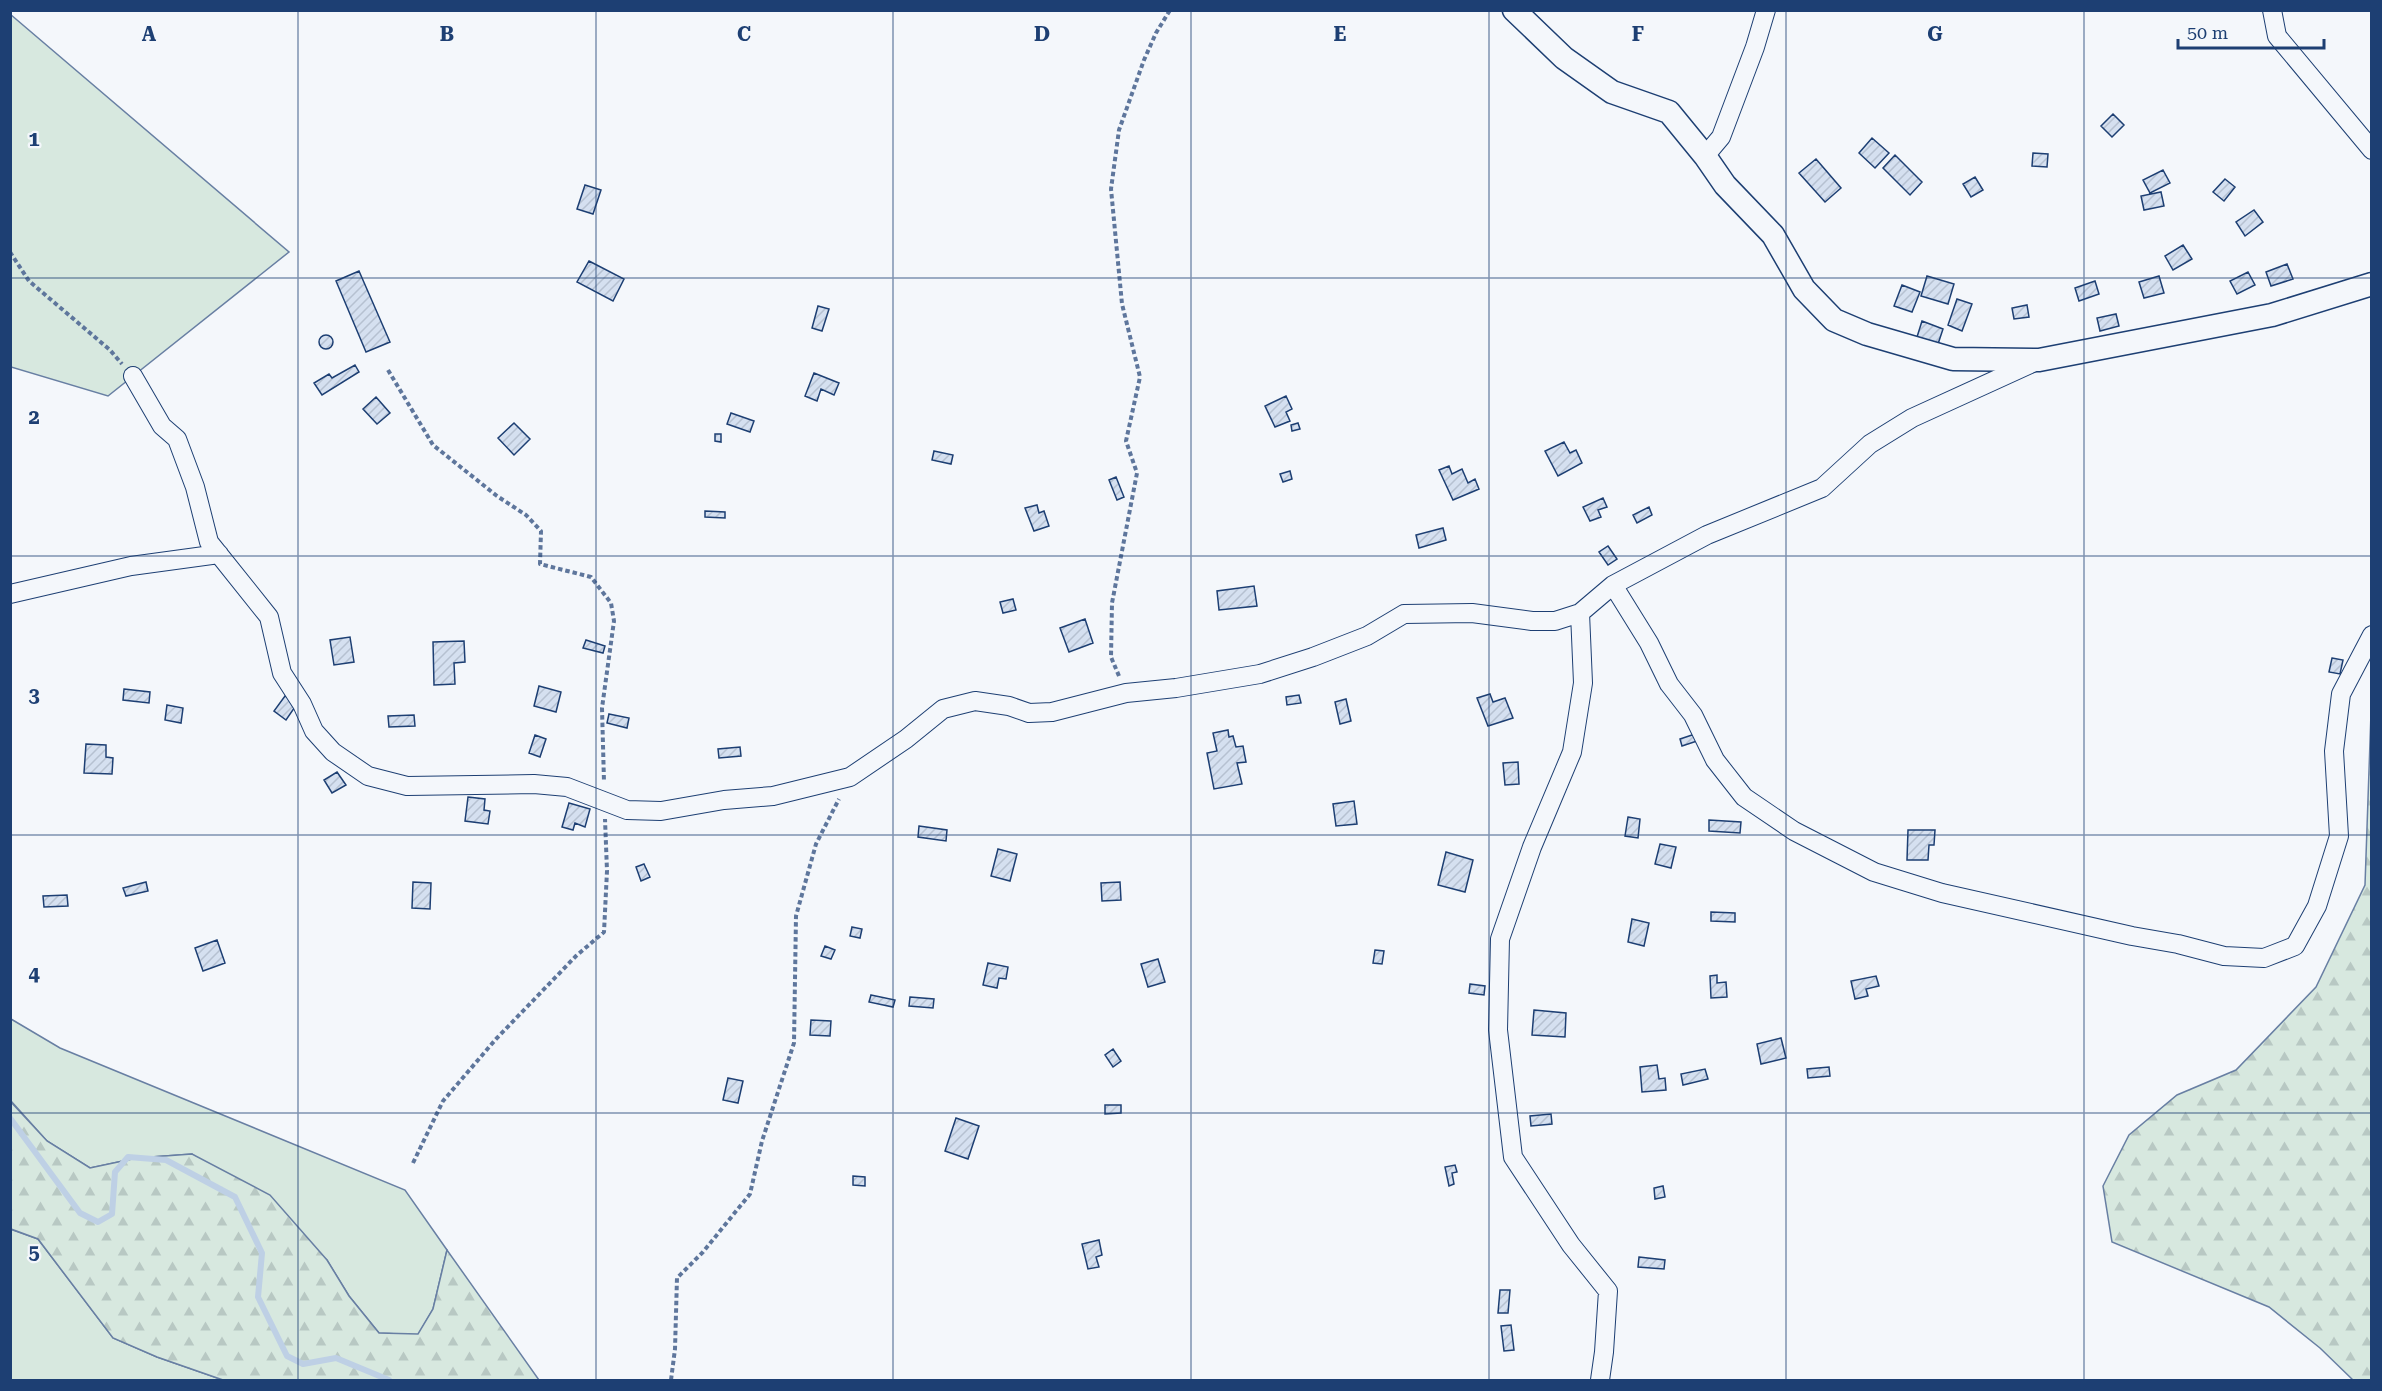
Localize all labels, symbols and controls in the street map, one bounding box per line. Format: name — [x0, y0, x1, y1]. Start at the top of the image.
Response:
scale bar — [2178, 12, 2324, 50]
text: A — [142, 22, 157, 46]
text: B — [440, 22, 454, 46]
text: C — [737, 22, 751, 46]
text: D — [1034, 22, 1050, 46]
text: E — [1334, 22, 1347, 46]
text: F — [1632, 22, 1644, 46]
text: G — [1927, 22, 1943, 46]
text: 50 m — [2187, 22, 2228, 43]
text: 1 — [28, 127, 40, 151]
text: 2 — [28, 405, 40, 429]
text: 3 — [28, 683, 40, 707]
text: 4 — [28, 962, 40, 986]
text: 5 — [28, 1240, 40, 1264]

